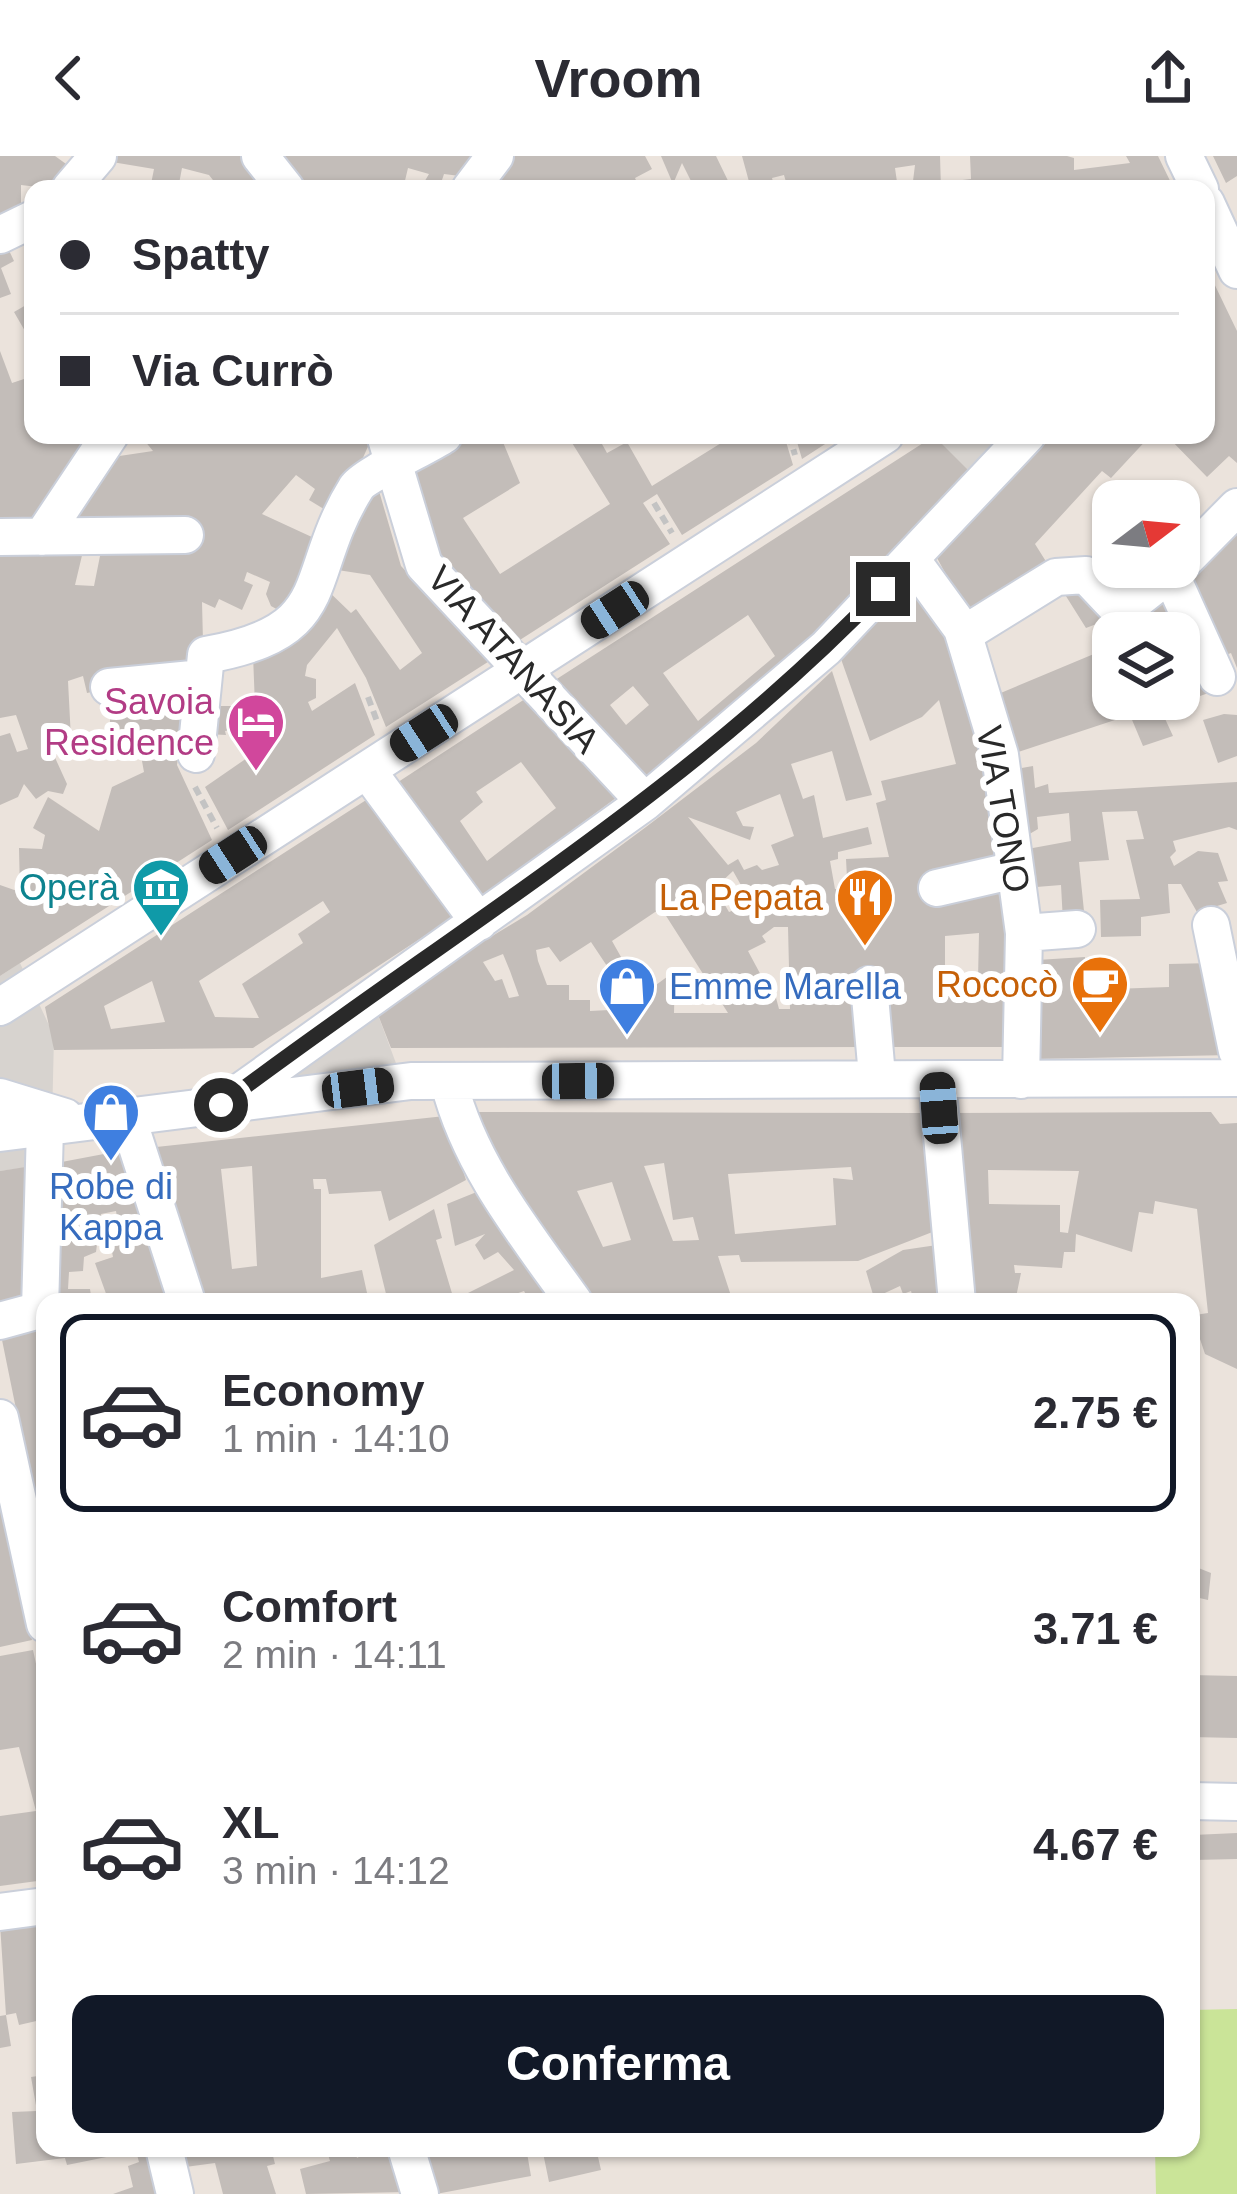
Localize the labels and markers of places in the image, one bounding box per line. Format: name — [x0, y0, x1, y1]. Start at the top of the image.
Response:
place label: Savoia Residence — [44, 681, 215, 763]
hotel icon: Savoia Residence — [225, 691, 287, 773]
museum icon: Operà — [130, 856, 192, 938]
restaurant icon: La Pepata — [834, 866, 896, 948]
place label: Operà — [19, 867, 120, 908]
place label: La Pepata — [659, 877, 824, 918]
cafe icon: Rococò — [1069, 953, 1131, 1035]
shop icon: Emme Marella — [596, 955, 658, 1037]
place label: Rococò — [936, 964, 1058, 1005]
place label: Emme Marella — [669, 966, 902, 1007]
shop icon: Robe di Kappa — [80, 1081, 142, 1163]
place label: Robe di Kappa — [49, 1166, 173, 1248]

